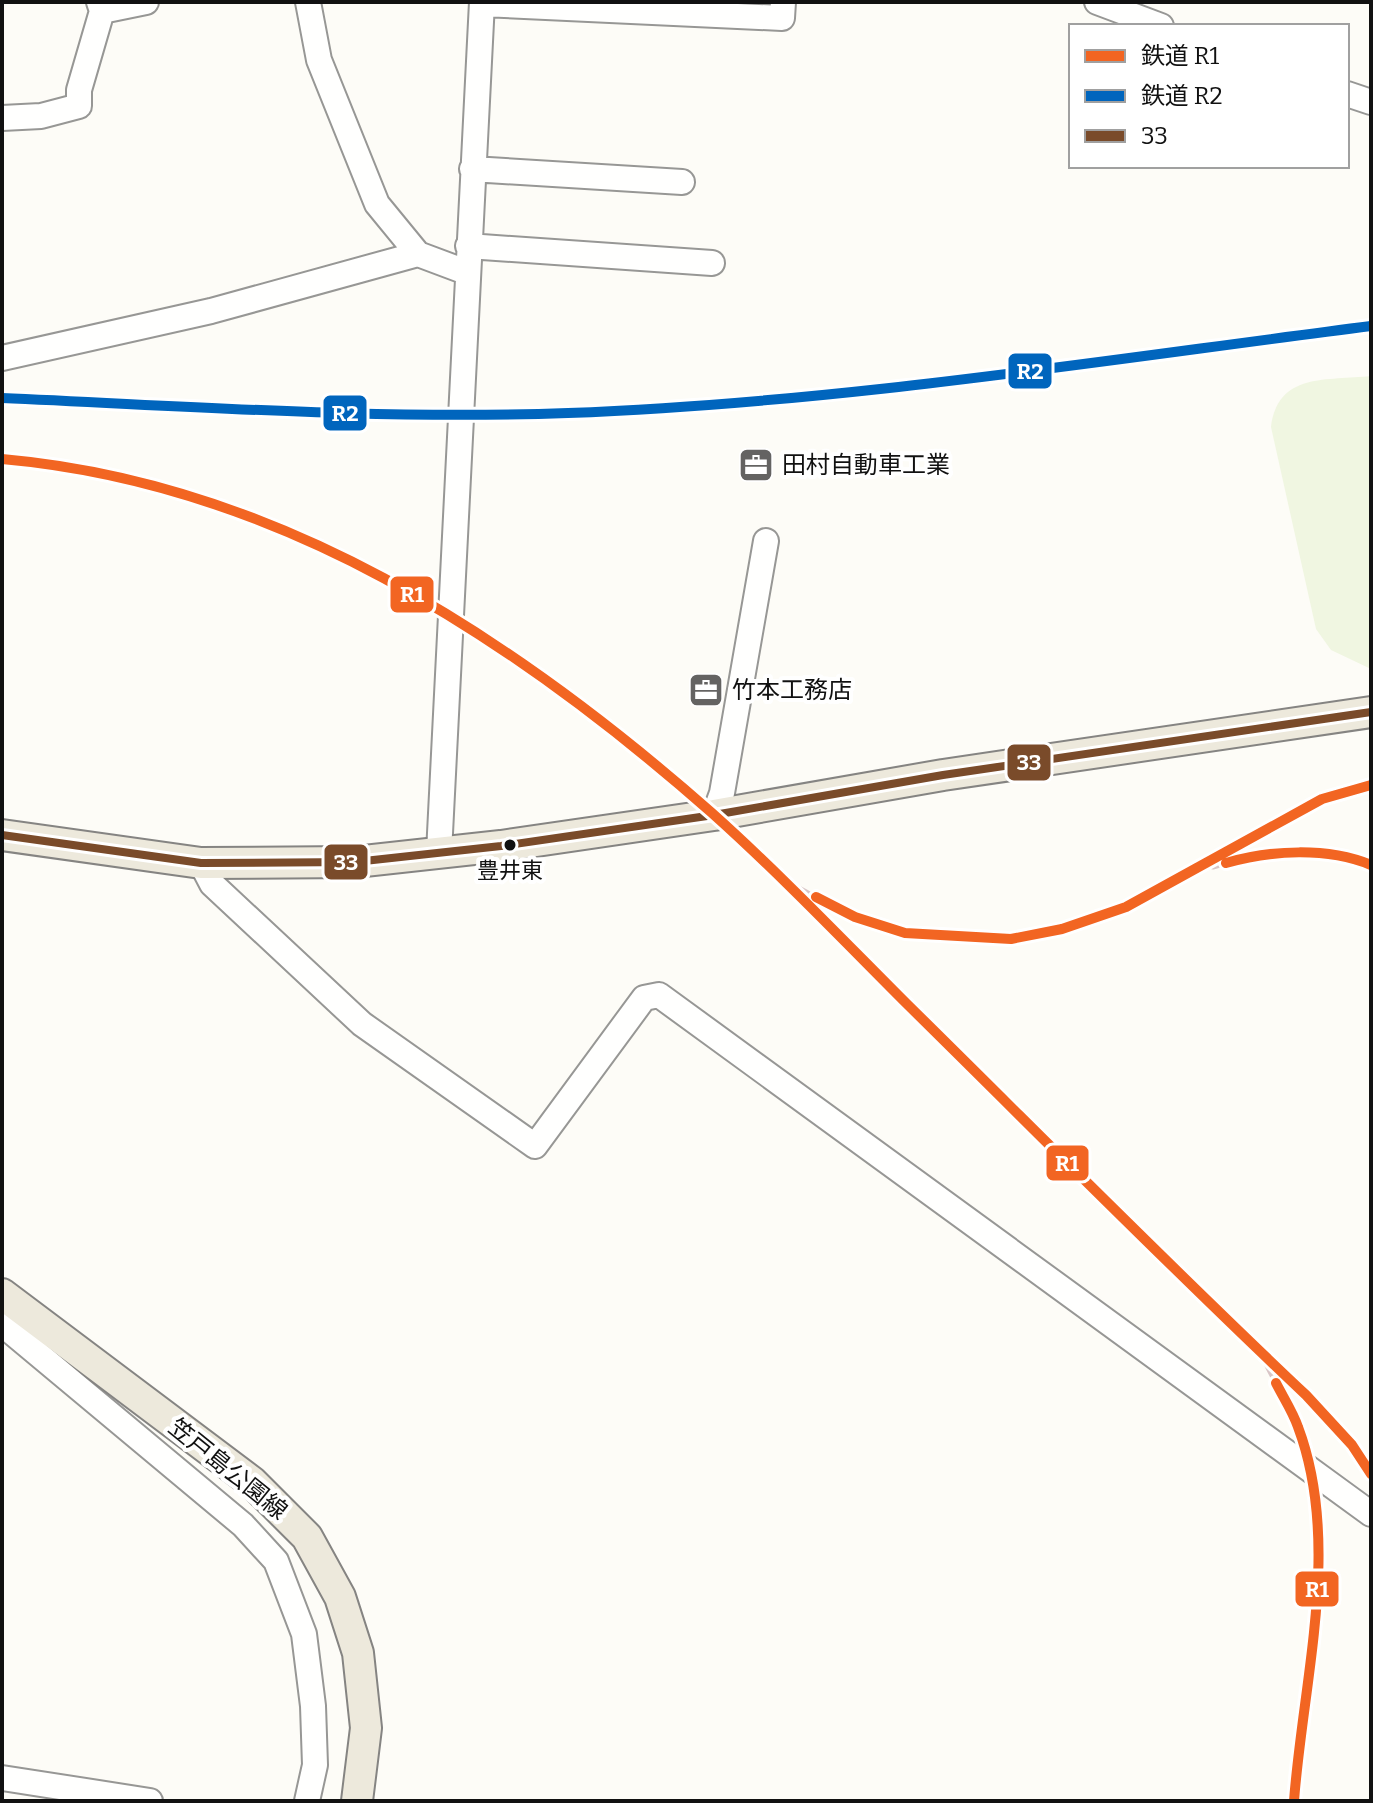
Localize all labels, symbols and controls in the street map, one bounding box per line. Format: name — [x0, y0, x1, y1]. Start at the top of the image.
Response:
legend — [1069, 24, 1349, 168]
text: 鉄道 R1 — [1141, 42, 1220, 70]
text: 鉄道 R2 — [1141, 82, 1223, 110]
text: 33 — [1141, 122, 1168, 150]
line badge: R2 — [1007, 352, 1053, 390]
text: R2 — [1016, 358, 1044, 385]
line badge: R2 — [322, 394, 368, 432]
text: R2 — [331, 400, 359, 427]
office icon: 田村自動車工業 — [737, 446, 775, 484]
place label: 田村自動車工業 — [782, 451, 950, 479]
line badge: R1 — [389, 575, 435, 614]
text: R1 — [400, 581, 425, 608]
office icon: 竹本工務店 — [687, 671, 725, 709]
place label: 竹本工務店 — [732, 676, 852, 704]
line badge: 33 — [1006, 743, 1052, 782]
text: 33 — [1017, 749, 1041, 776]
marker: 豊井東 — [502, 837, 518, 853]
line badge: 33 — [323, 843, 369, 881]
text: 33 — [334, 849, 358, 876]
place label: 豊井東 — [477, 857, 543, 884]
line badge: R1 — [1045, 1144, 1090, 1182]
text: R1 — [1055, 1150, 1080, 1177]
street label: 笠戸島公園線 — [163, 1413, 293, 1525]
line badge: R1 — [1294, 1570, 1340, 1608]
text: R1 — [1305, 1576, 1330, 1603]

